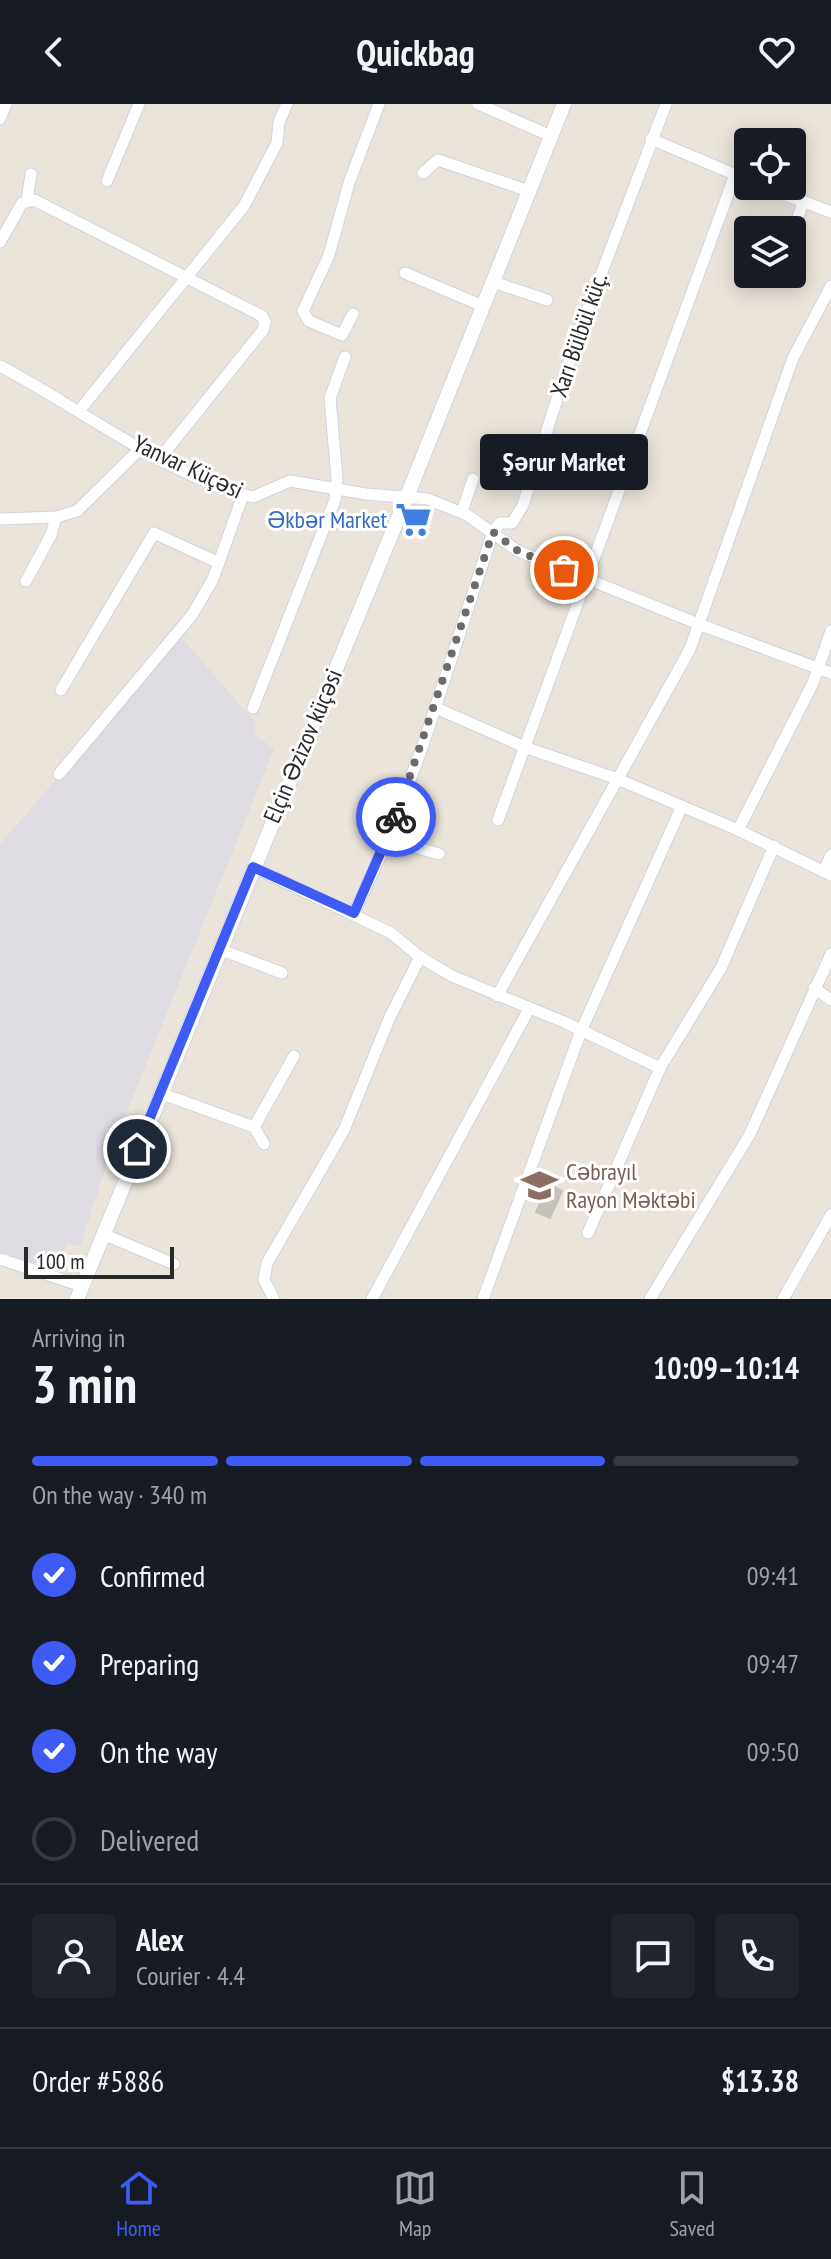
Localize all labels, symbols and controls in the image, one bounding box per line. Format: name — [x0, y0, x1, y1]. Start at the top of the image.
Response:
text: Quickbag — [356, 29, 475, 76]
icon: back — [32, 30, 76, 74]
icon: heart — [755, 30, 799, 74]
map controls — [734, 128, 806, 288]
button: locate — [734, 128, 806, 200]
button: layers — [734, 216, 806, 288]
street label: Xarı Bülbül küç. — [543, 269, 614, 401]
street label: Yanvar Küçəsi — [128, 428, 248, 505]
callout: Şərur Market — [480, 434, 648, 490]
text: Şərur Market — [503, 445, 625, 478]
supermarket icon: Əkbər Market — [394, 501, 432, 539]
place label: Əkbər Market — [267, 504, 387, 535]
pin — [530, 536, 598, 604]
icon: bag — [542, 548, 586, 592]
street label: Elçin Əzizov küçəsi — [256, 664, 349, 827]
courier — [356, 777, 436, 857]
icon: bike — [374, 795, 418, 839]
pin — [103, 1115, 171, 1183]
icon: home — [115, 1127, 159, 1171]
place label: Cəbrayıl Rayon Məktəbi — [566, 1156, 696, 1215]
school or university icon: Cəbrayıl Rayon Məktəbi — [521, 1167, 559, 1205]
scale bar — [24, 1243, 174, 1279]
text: 100 m — [36, 1247, 85, 1275]
text: Arriving in — [32, 1321, 125, 1354]
text: 10:09–10:14 — [653, 1348, 799, 1387]
text: 3 min — [32, 1350, 137, 1417]
text: On the way · 340 m — [32, 1478, 207, 1511]
icon: check — [32, 1553, 76, 1597]
text: Confirmed — [100, 1556, 205, 1595]
text: 09:41 — [747, 1559, 799, 1592]
icon: check — [32, 1641, 76, 1685]
text: Preparing — [100, 1644, 199, 1683]
text: 09:47 — [747, 1647, 799, 1680]
icon: check — [32, 1729, 76, 1773]
text: On the way — [100, 1732, 217, 1771]
text: 09:50 — [747, 1735, 799, 1768]
text: Delivered — [100, 1820, 199, 1859]
button: person — [32, 1914, 116, 1998]
button: chat — [611, 1914, 695, 1998]
button: phone — [715, 1914, 799, 1998]
text: Alex — [136, 1920, 184, 1959]
text: Courier · 4.4 — [136, 1959, 245, 1992]
text: Order #5886 — [32, 2061, 164, 2100]
text: $13.38 — [721, 2061, 799, 2100]
tab: Home — [116, 2166, 161, 2242]
tab: Map — [393, 2166, 437, 2242]
tab: Saved — [669, 2166, 715, 2242]

